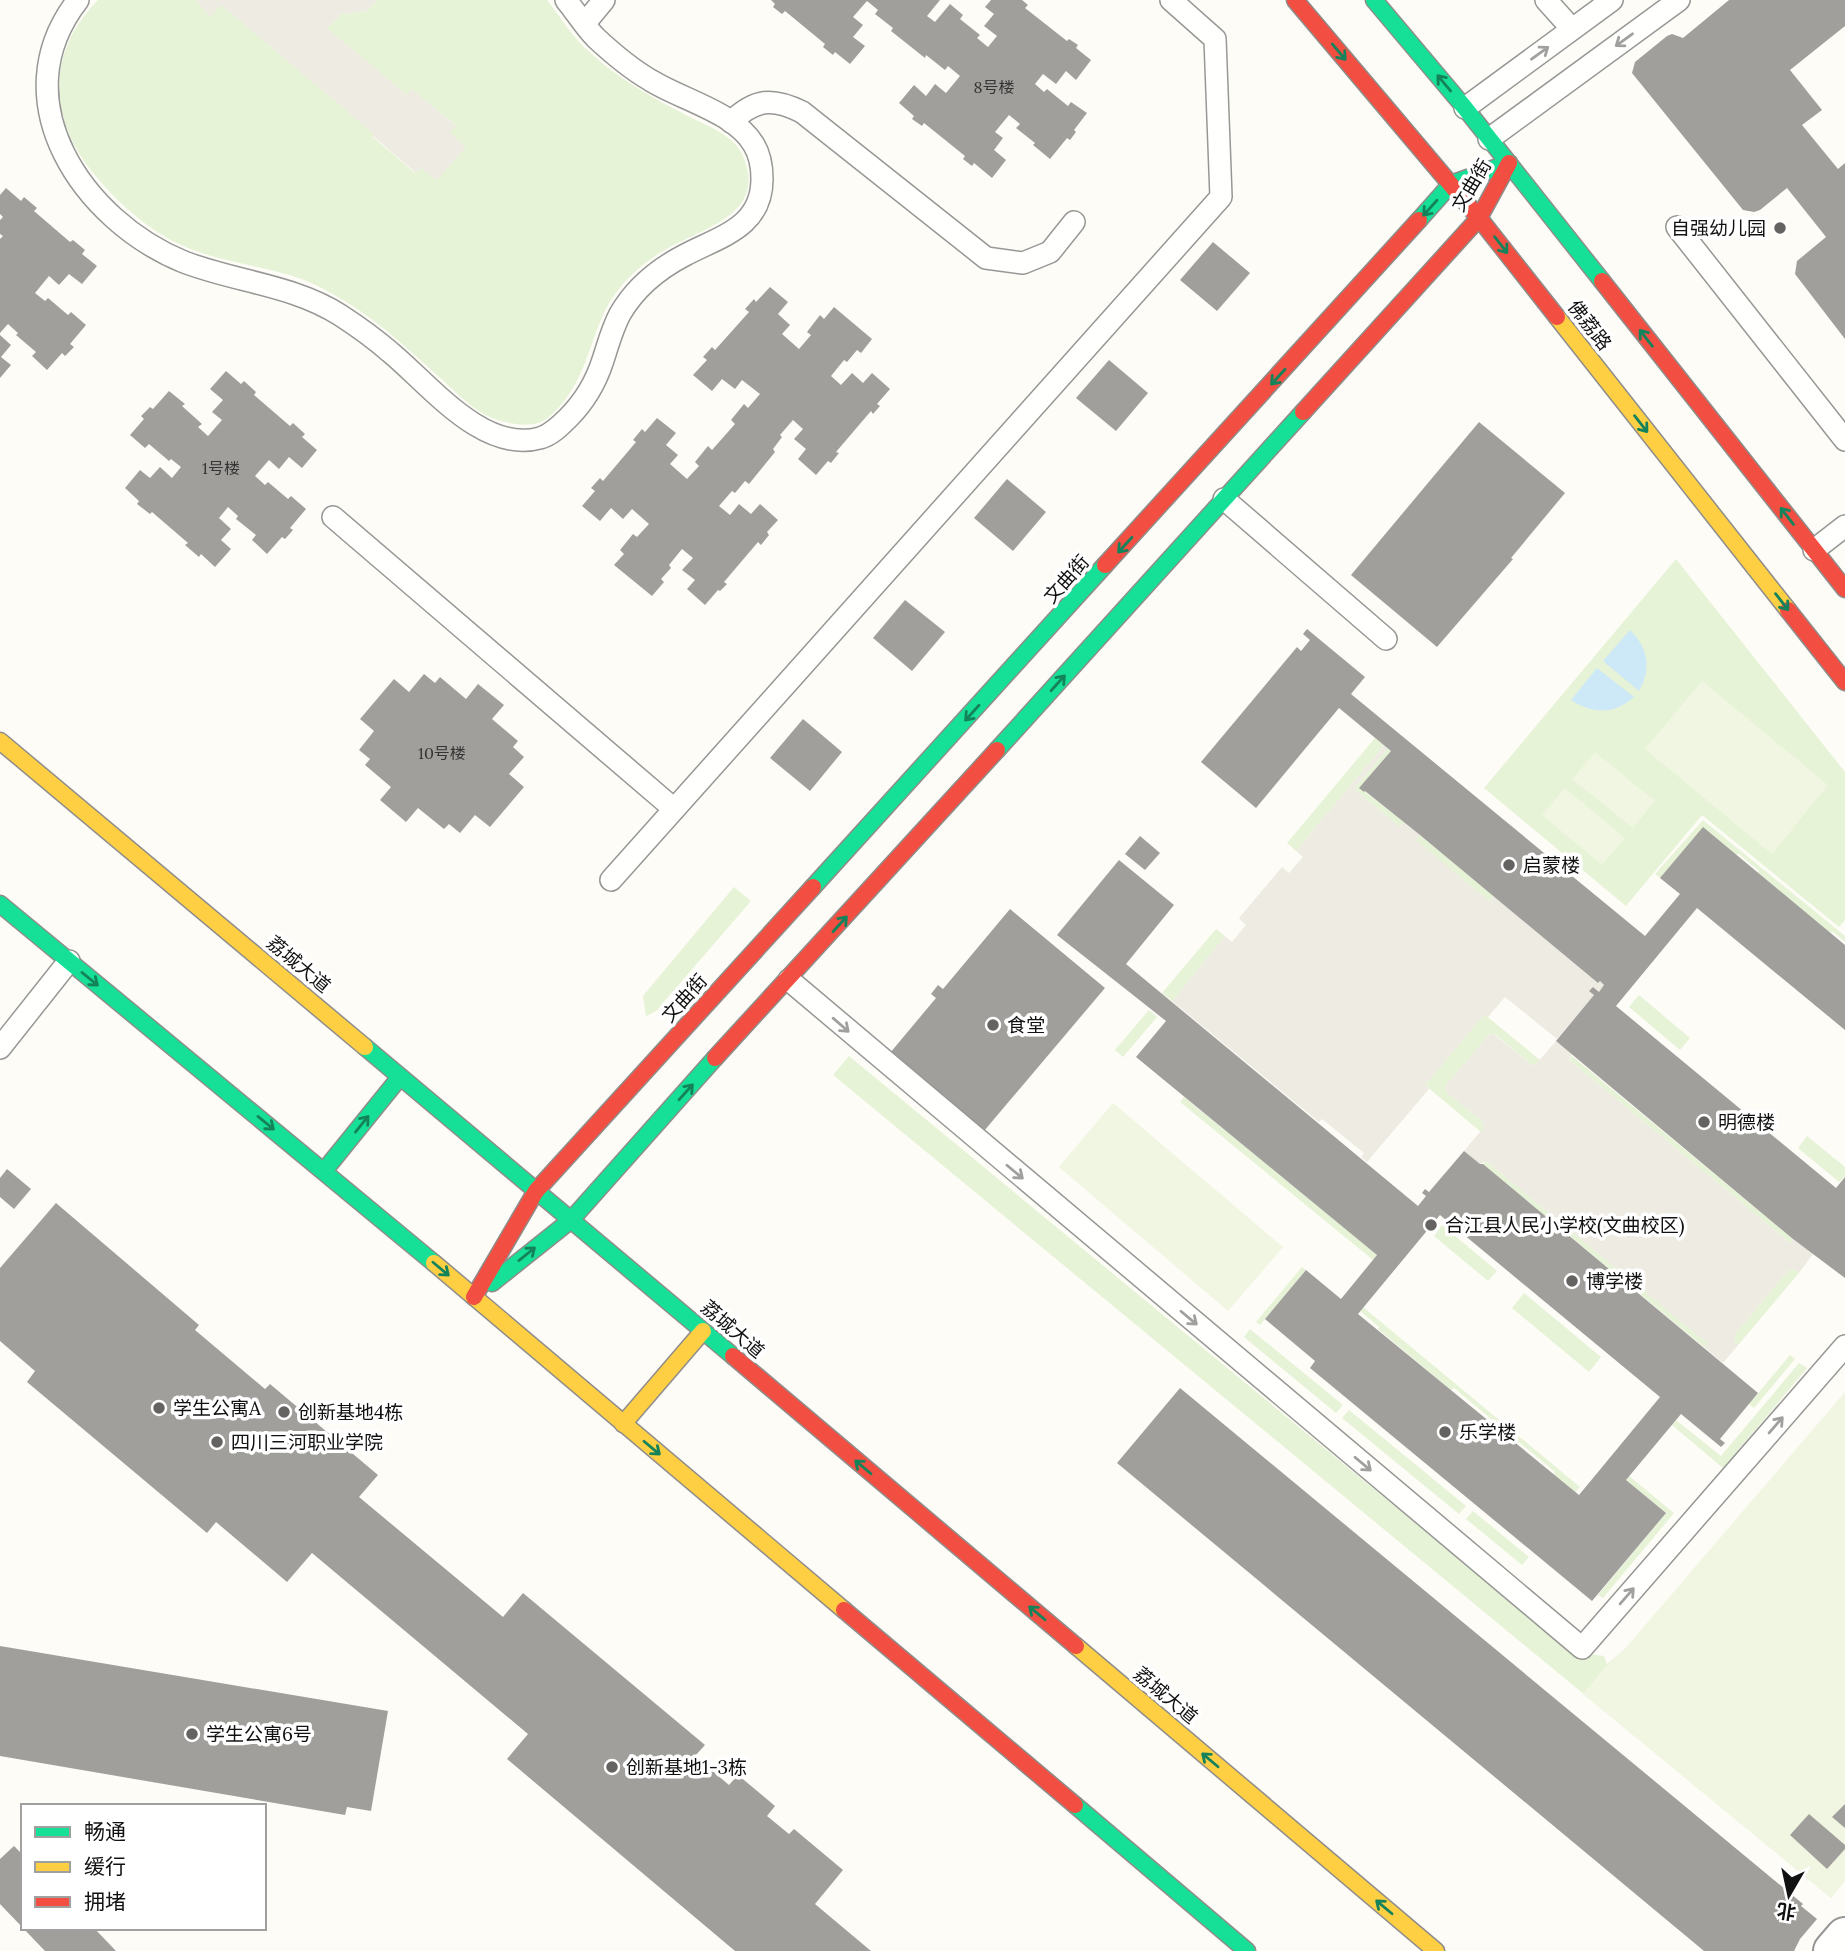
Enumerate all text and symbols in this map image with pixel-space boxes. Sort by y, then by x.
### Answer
one-way arrow [1615,33,1634,48]
one-way arrow [1331,43,1347,61]
one-way arrow [1530,45,1548,60]
one-way arrow [1436,74,1452,92]
house number: 8号楼 [974,77,1015,97]
street label: 文曲街 [1446,154,1496,216]
one-way arrow [1422,198,1438,216]
place label: 自强幼儿园 [1671,216,1766,240]
marker: 自强幼儿园 [1772,220,1788,236]
one-way arrow [1493,236,1508,254]
street label: 佛荔路 [1563,295,1617,355]
one-way arrow [1639,329,1654,348]
one-way arrow [1270,367,1286,385]
one-way arrow [1634,414,1649,432]
house number: 1号楼 [202,458,240,478]
one-way arrow [1780,508,1795,526]
one-way arrow [1116,536,1133,553]
street label: 文曲街 [1038,550,1094,608]
one-way arrow [1775,593,1790,611]
one-way arrow [1050,674,1066,692]
one-way arrow [963,704,980,721]
house number: 10号楼 [418,743,466,763]
place label: 启蒙楼 [1523,853,1580,877]
marker: 启蒙楼 [1501,857,1517,873]
one-way arrow [832,916,848,934]
street label: 荔城大道 [262,930,336,998]
street label: 文曲街 [656,969,712,1027]
one-way arrow [81,971,99,987]
place label: 食堂 [1007,1013,1045,1037]
one-way arrow [832,1017,850,1033]
marker: 食堂 [985,1017,1001,1033]
one-way arrow [677,1084,694,1101]
place label: 明德楼 [1718,1110,1775,1134]
marker: 明德楼 [1696,1114,1712,1130]
one-way arrow [354,1115,369,1133]
one-way arrow [257,1116,275,1131]
one-way arrow [1005,1164,1023,1180]
place label: 合江县人民小学校(文曲校区) [1445,1213,1685,1238]
marker: 合江县人民小学校(文曲校区) [1423,1217,1439,1233]
one-way arrow [518,1247,536,1262]
one-way arrow [432,1261,450,1277]
place label: 博学楼 [1586,1269,1643,1293]
marker: 博学楼 [1564,1273,1580,1289]
street label: 荔城大道 [696,1295,770,1363]
one-way arrow [1180,1310,1198,1326]
place label: 学生公寓A [173,1396,262,1420]
marker: 学生公寓A [151,1400,167,1416]
place label: 创新基地4栋 [298,1400,403,1424]
marker: 创新基地4栋 [276,1404,292,1420]
one-way arrow [1768,1416,1784,1434]
place label: 乐学楼 [1459,1420,1516,1444]
marker: 乐学楼 [1437,1424,1453,1440]
place label: 四川三河职业学院 [231,1430,383,1454]
marker: 四川三河职业学院 [209,1434,225,1450]
one-way arrow [642,1440,660,1456]
one-way arrow [1354,1456,1372,1472]
one-way arrow [854,1459,872,1475]
one-way arrow [1619,1587,1635,1605]
one-way arrow [1028,1605,1046,1621]
street label: 荔城大道 [1129,1661,1203,1729]
place label: 学生公寓6号 [206,1722,312,1746]
marker: 学生公寓6号 [184,1726,200,1742]
one-way arrow [1202,1752,1220,1768]
place label: 创新基地1-3栋 [626,1755,747,1779]
marker: 创新基地1-3栋 [604,1759,620,1775]
legend [21,1804,266,1930]
text: 畅通 [84,1818,126,1845]
text: 缓行 [84,1853,126,1880]
north arrow [1754,1860,1824,1930]
text: 拥堵 [84,1888,126,1915]
text: 北 [1775,1898,1798,1925]
one-way arrow [1376,1899,1394,1915]

